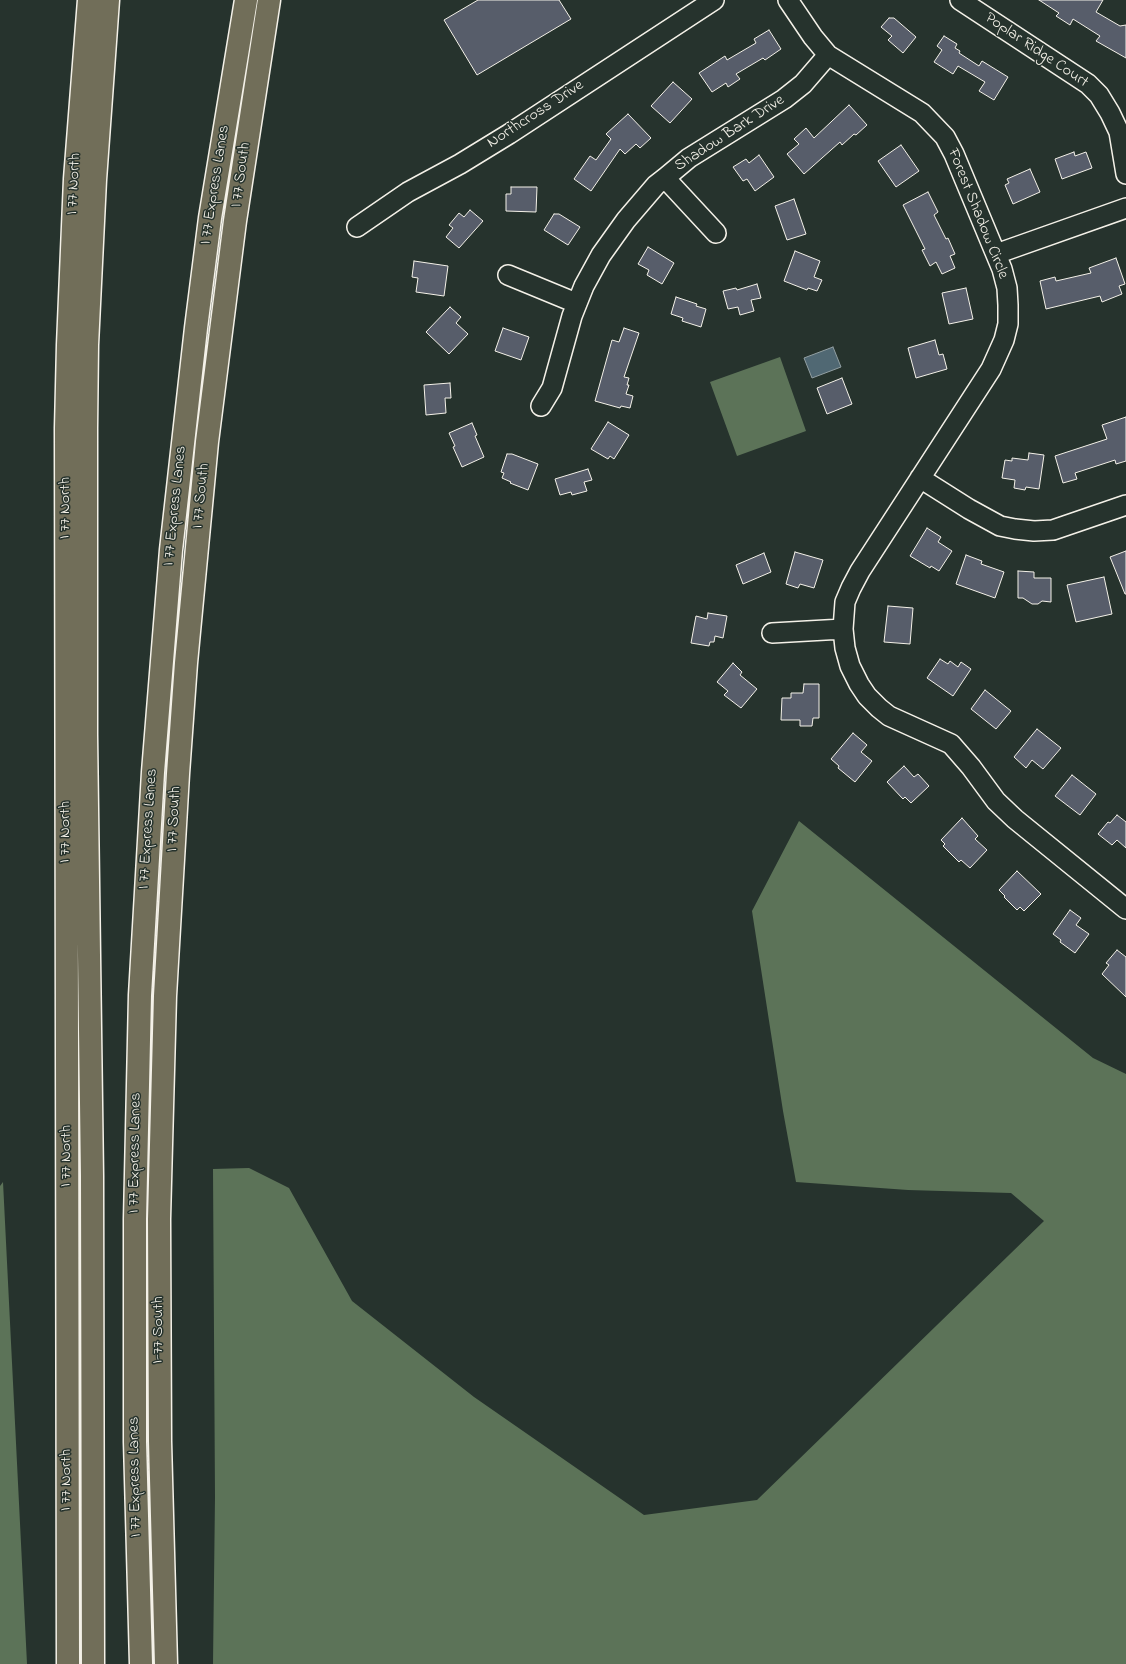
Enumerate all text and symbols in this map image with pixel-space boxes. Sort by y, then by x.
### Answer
street label: Poplar Ridge Court [981,9,1091,93]
street label: Northcross Drive [484,77,588,153]
street label: Shadow Bark Drive [671,91,789,177]
street label: I 77 Express Lanes [197,124,235,246]
street label: I 77 South [228,141,256,209]
street label: Forest Shadow Circle [942,146,1012,282]
street label: I 77 North [64,153,86,215]
street label: I 77 Express Lanes [160,445,192,567]
street label: I 77 South [189,462,215,530]
street label: I 77 North [56,477,76,539]
street label: I 77 Express Lanes [135,768,163,890]
street label: I 77 South [164,786,186,852]
street label: I 77 North [56,801,76,863]
street label: I 77 Express Lanes [125,1092,147,1214]
street label: I 77 North [57,1125,77,1187]
street label: I-77 South [149,1296,169,1364]
street label: I 77 Express Lanes [125,1416,147,1538]
street label: I 77 North [57,1449,77,1511]

